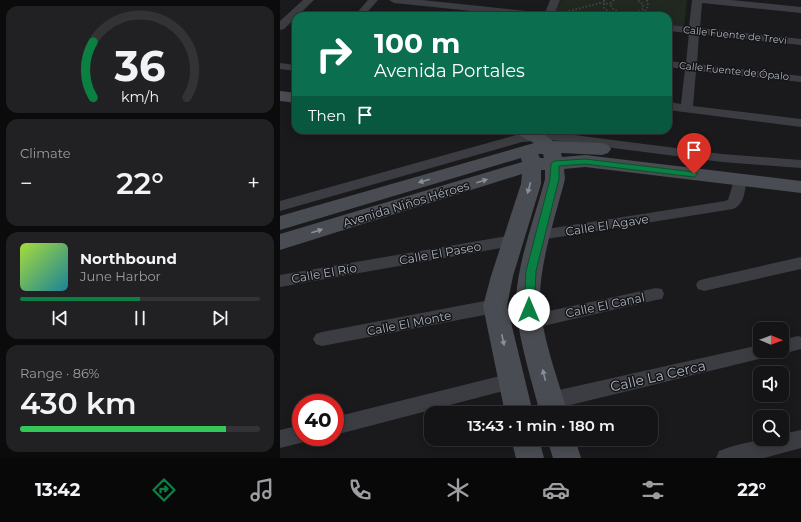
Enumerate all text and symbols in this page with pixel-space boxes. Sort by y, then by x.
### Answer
street label: Calle Fuente de Trevi [683,23,787,47]
text: 100 m [374,26,460,60]
icon: right [308,28,360,80]
text: 36 [113,40,166,90]
street label: Calle Fuente de Ópalo [678,59,790,83]
text: Avenida Portales [374,60,525,82]
text: km/h [121,87,159,105]
icon: arrive [354,104,376,126]
text: Then [308,106,346,125]
pin [677,133,711,174]
icon: arrive [683,139,705,161]
text: Climate [20,145,71,161]
text: 22° [116,165,164,202]
text: − [20,170,33,197]
text: + [247,170,260,197]
street label: Avenida Niños Héroes [341,178,471,230]
one-way arrow [418,178,430,184]
one-way arrow [476,178,488,184]
one-way arrow [526,181,532,194]
street label: Calle El Agave [564,211,650,239]
one-way arrow [312,228,324,234]
street label: Calle El Paseo [398,238,482,268]
text: Northbound [80,249,177,268]
street label: Calle El Río [290,260,358,286]
text: June Harbor [80,268,161,284]
position arrow [508,289,550,331]
street label: Calle El Canal [564,289,646,321]
icon: previous [49,307,71,329]
icon: pause [129,307,151,329]
icon: next [209,307,231,329]
street label: Calle El Monte [365,307,453,339]
north arrow [753,322,789,358]
map controls [753,322,789,446]
one-way arrow [500,334,506,346]
street label: Calle La Cerca [608,356,708,396]
text: Range · 86% [20,365,99,381]
button: sound [753,366,789,402]
one-way arrow [541,369,547,381]
text: 430 km [20,385,137,422]
speed limit sign: 40 [292,394,344,446]
button: search [753,410,789,446]
text: 13:43 · 1 min · 180 m [467,416,615,435]
icon: directions [150,476,178,504]
icon: music [248,476,276,504]
icon: phone [346,476,374,504]
icon: climate [444,476,472,504]
icon: car [542,476,570,504]
icon: filters [639,476,667,504]
text: 13:42 [35,479,80,501]
text: 22° [737,479,766,501]

